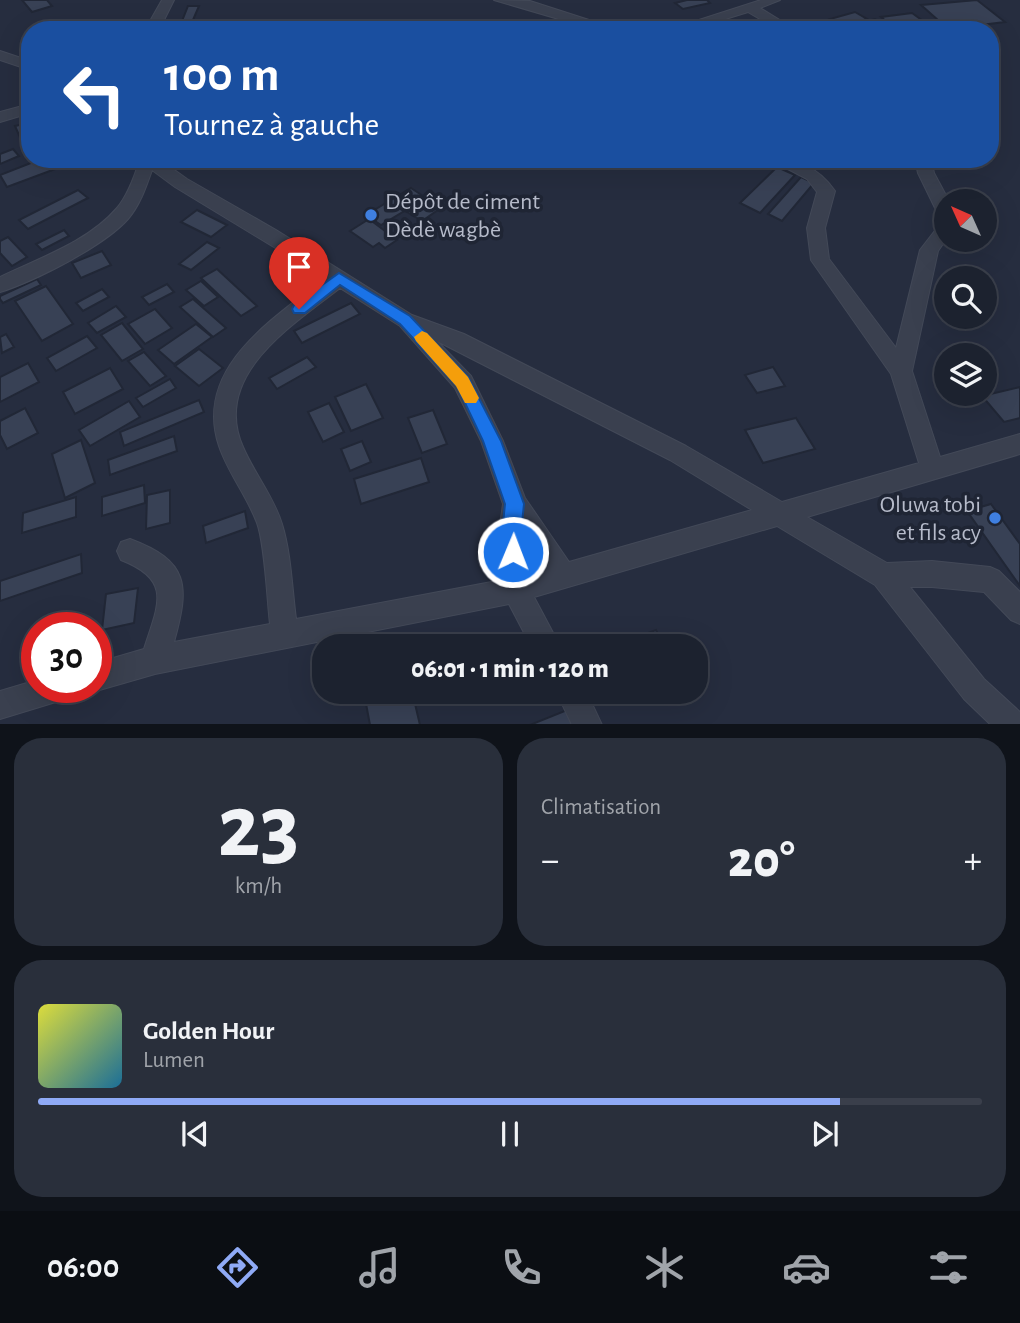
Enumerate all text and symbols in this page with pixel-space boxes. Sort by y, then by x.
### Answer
icon: left [49,49,140,140]
text: 100 m [164,51,280,100]
text: Tournez à gauche [164,109,379,141]
north arrow [934,189,998,252]
map controls [934,189,997,406]
place label: Dépôt de ciment Dèdè wagbè [385,190,540,242]
marker: Dépôt de ciment Dèdè wagbè [363,207,379,223]
pin [269,237,329,309]
icon: arrive [280,248,318,286]
button: search [934,266,997,329]
button: layers [934,343,997,406]
place label: Oluwa tobi et fils acy [880,493,981,545]
marker: Oluwa tobi et fils acy [987,510,1003,526]
position arrow [476,515,550,589]
speed limit sign: 30 [21,612,112,703]
text: 06:01 · 1 min · 120 m [411,656,609,682]
text: 23 [217,782,300,873]
text: Climatisation [541,796,661,819]
text: 20° [728,834,795,886]
text: − [541,842,559,880]
text: + [964,842,982,880]
text: km/h [235,875,282,898]
text: Golden Hour [143,1018,274,1044]
text: Lumen [143,1049,205,1072]
icon: previous [176,1115,214,1153]
icon: pause [491,1115,529,1153]
icon: next [806,1115,844,1153]
icon: directions [213,1243,262,1292]
icon: music [355,1243,404,1292]
icon: phone [497,1243,546,1292]
icon: climate [640,1243,689,1292]
icon: car [782,1243,831,1292]
icon: filters [924,1243,973,1292]
text: 06:00 [47,1251,119,1283]

